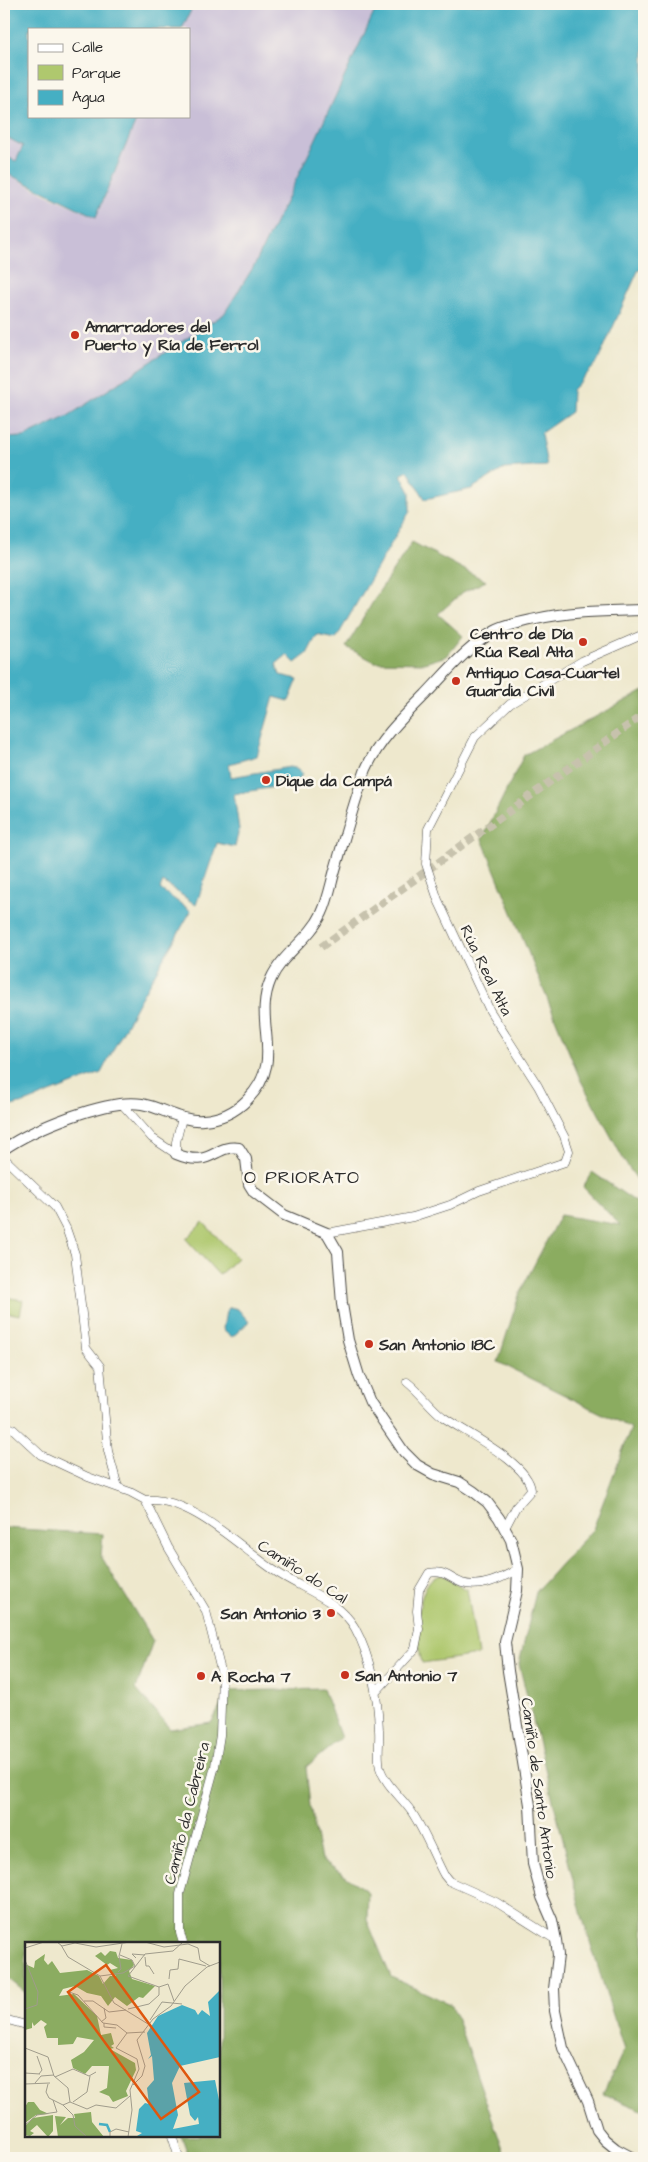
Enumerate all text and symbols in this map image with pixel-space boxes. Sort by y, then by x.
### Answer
legend [28,28,190,118]
text: Calle [72,37,103,58]
text: Parque [72,63,121,84]
text: Agua [72,87,105,109]
place label: Amarradores del Puerto y Ría de Ferrol [85,316,259,357]
marker: Amarradores del Puerto y Ría de Ferrol [69,329,81,341]
place label: Centro de Día Rúa Real Alta [470,623,574,663]
marker: Centro de Día Rúa Real Alta [577,636,589,648]
place label: Antiguo Casa-Cuartel Guardia Civil [466,662,620,702]
marker: Antiguo Casa-Cuartel Guardia Civil [450,675,462,687]
place label: Dique da Campá [276,770,393,792]
marker: Dique da Campá [260,774,272,786]
street label: Rúa Real Alta [455,921,518,1020]
district label: O PRIORATO [244,1165,360,1190]
place label: San Antonio 18C [378,1334,496,1356]
marker: San Antonio 18C [363,1338,375,1350]
street label: Camiño do Cal [253,1534,352,1609]
place label: San Antonio 3 [219,1603,322,1625]
marker: San Antonio 3 [325,1607,337,1619]
place label: San Antonio 7 [354,1665,457,1687]
place label: A Rocha 7 [211,1666,291,1688]
marker: San Antonio 7 [339,1669,351,1681]
marker: A Rocha 7 [195,1670,207,1682]
street label: Camiño de Santo Antonio [515,1696,563,1880]
street label: Camiño da Cabreira [159,1740,215,1887]
inset map [25,1942,220,2137]

